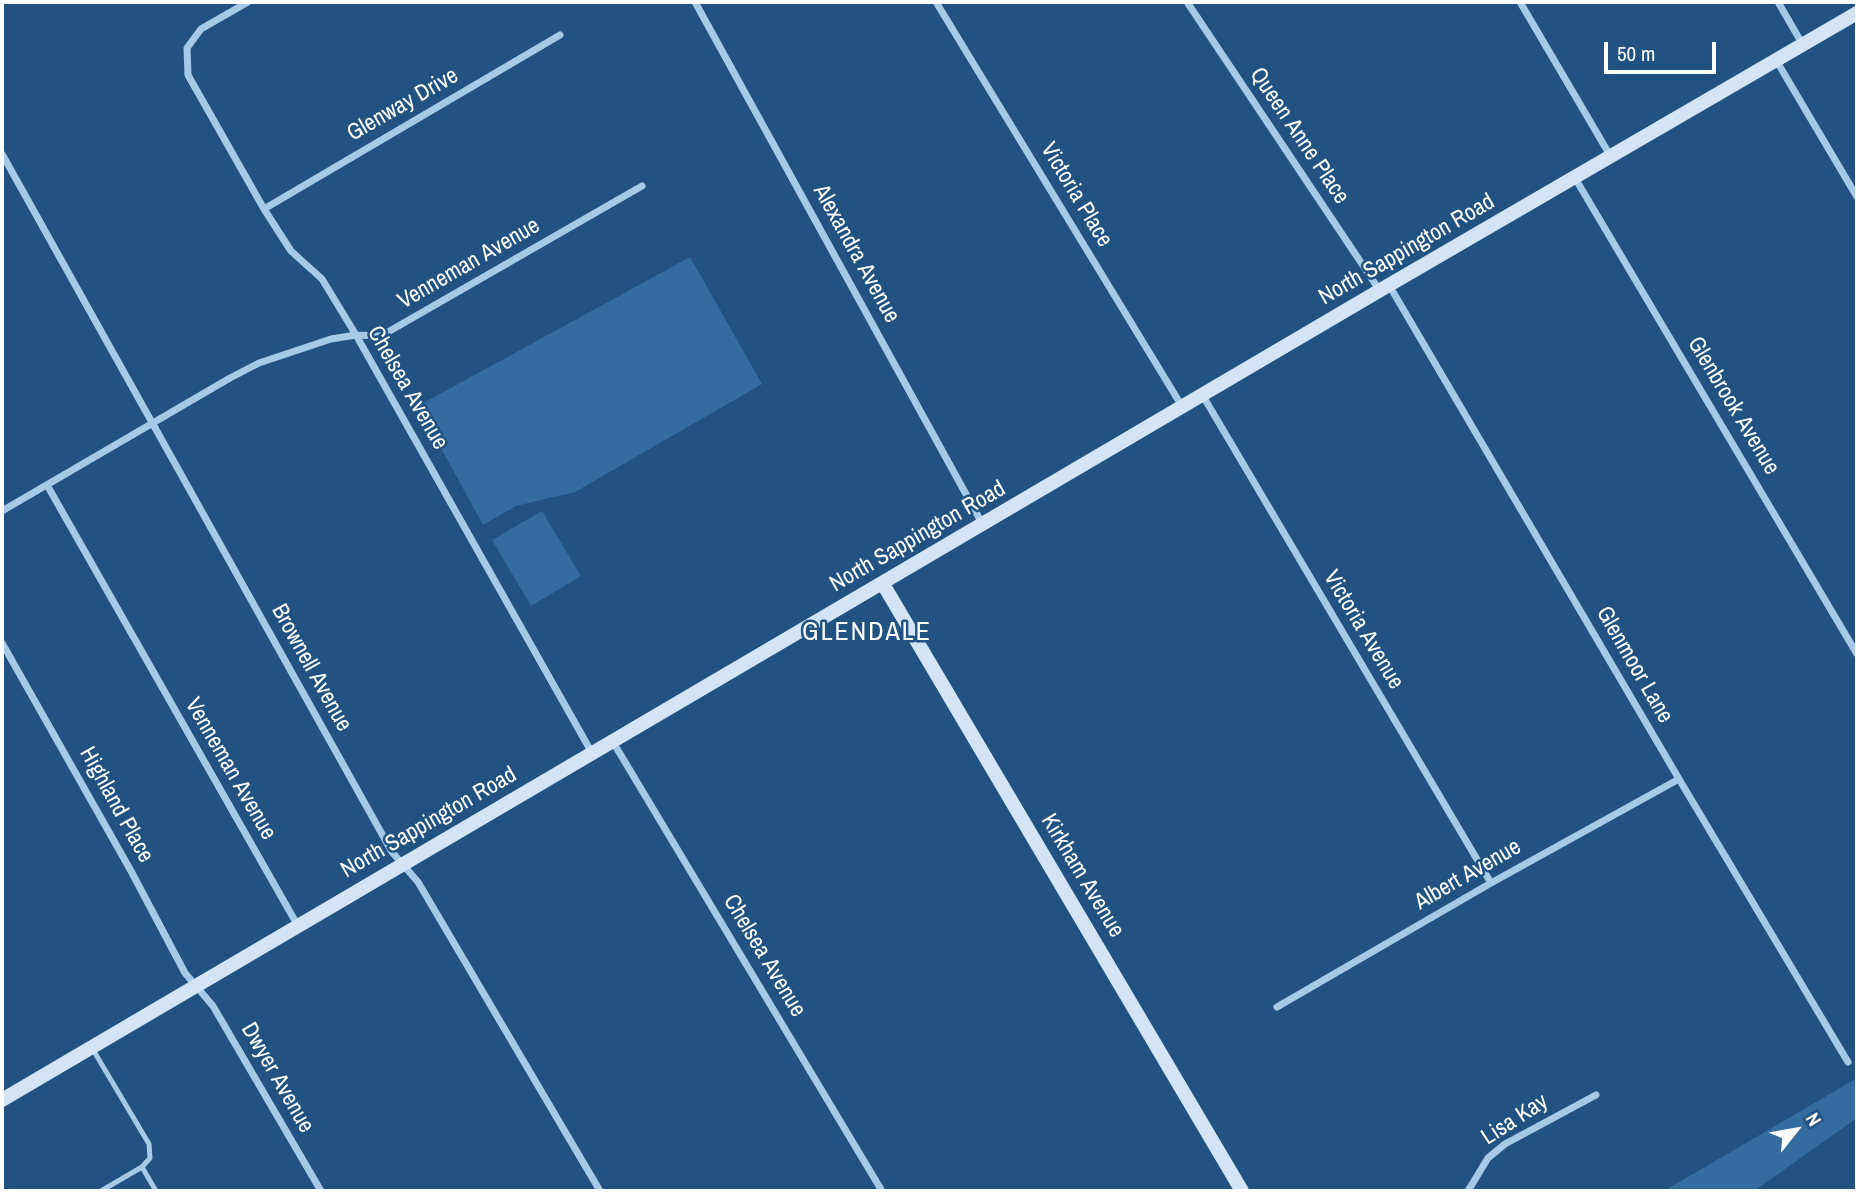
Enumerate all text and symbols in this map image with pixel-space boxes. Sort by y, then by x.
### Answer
scale bar [1607,28,1719,72]
text: 50 m [1617,39,1655,68]
street label: Glenway Drive [343,62,463,148]
street label: Queen Anne Place [1243,63,1355,209]
street label: Victoria Place [1034,138,1118,252]
street label: Alexandra Avenue [807,180,905,328]
street label: North Sappington Road [1314,189,1500,311]
street label: Venneman Avenue [393,212,545,316]
street label: Chelsea Avenue [361,321,453,455]
street label: Glenbrook Avenue [1681,332,1785,480]
street label: North Sappington Road [825,476,1011,598]
street label: Victoria Avenue [1317,566,1409,694]
street label: Brownell Avenue [265,600,357,736]
street label: Glenmoor Lane [1590,602,1678,728]
district label: GLENDALE [803,617,931,649]
street label: Venneman Avenue [178,693,282,845]
street label: Highland Place [73,742,159,868]
street label: North Sappington Road [336,762,522,884]
street label: Kirkham Avenue [1034,809,1130,943]
street label: Albert Avenue [1410,834,1526,916]
street label: Chelsea Avenue [717,890,811,1022]
street label: Dwyer Avenue [234,1018,320,1138]
street label: Lisa Kay [1477,1088,1553,1152]
north arrow [1761,1095,1831,1165]
text: N [1800,1108,1828,1131]

